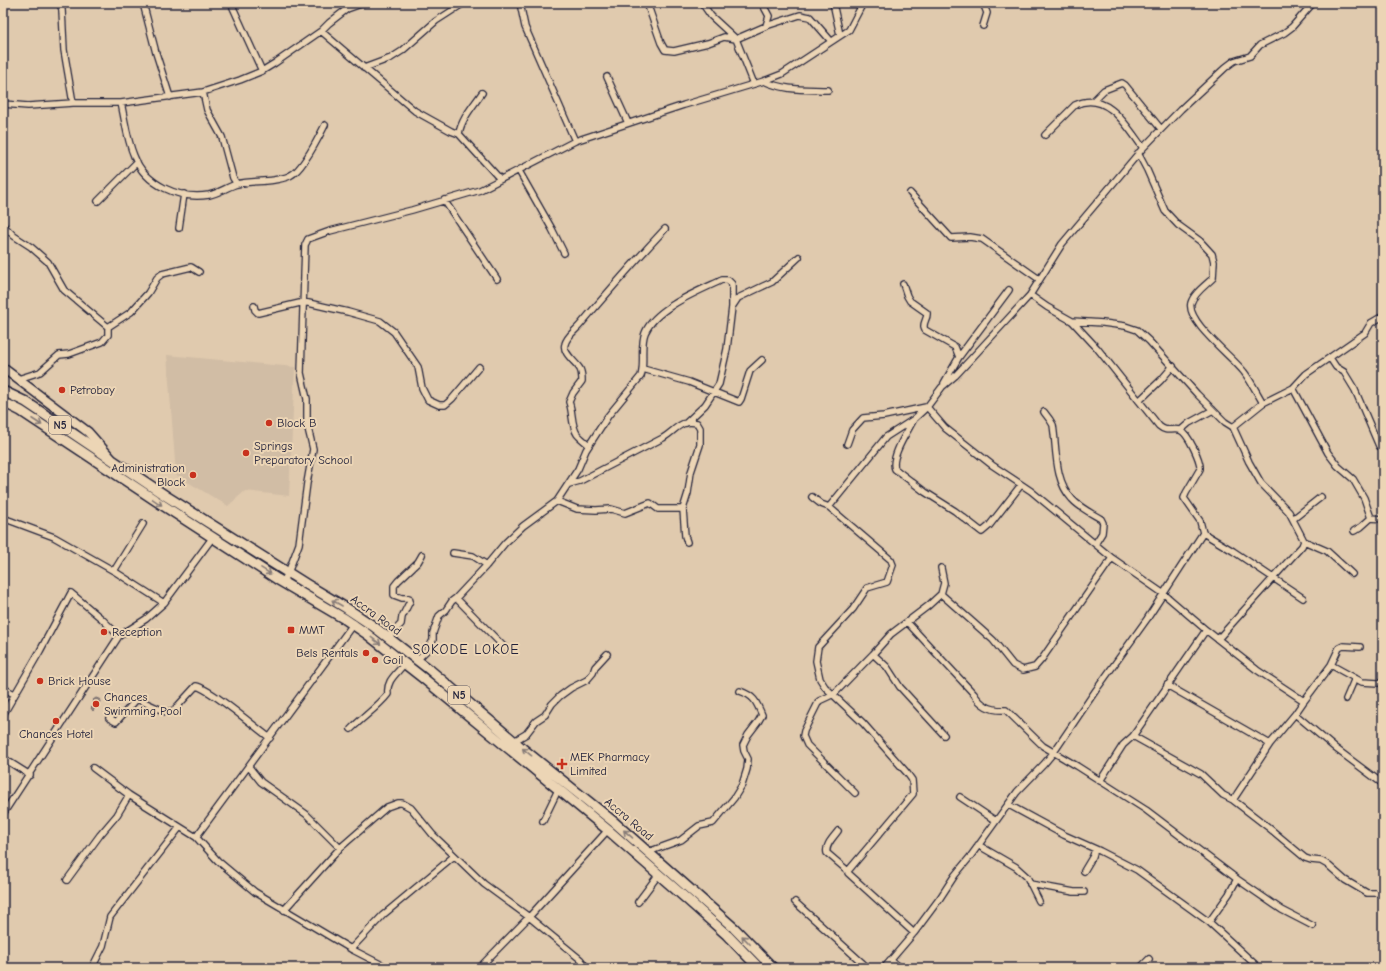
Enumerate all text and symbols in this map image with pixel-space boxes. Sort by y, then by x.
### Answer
place label: Petrobay [70,383,115,397]
marker: Petrobay [57,385,67,395]
road number: N5 [49,416,71,434]
place label: Block B [277,416,316,430]
one-way arrow [31,418,43,426]
marker: Block B [264,418,274,428]
place label: Springs Preparatory School [254,439,352,467]
marker: Springs Preparatory School [241,448,251,458]
place label: Administration Block [111,461,185,489]
marker: Administration Block [188,470,198,480]
one-way arrow [151,498,162,506]
one-way arrow [260,568,272,576]
street label: Accra Road [348,592,404,638]
one-way arrow [332,598,344,606]
place label: MMT [299,623,325,637]
place label: Reception [112,625,162,639]
marker: MMT [286,625,296,635]
marker: Reception [99,627,109,637]
one-way arrow [370,637,381,646]
district label: SOKODE LOKOE [412,641,520,658]
place label: Bels Rentals [296,646,358,660]
marker: Bels Rentals [361,648,371,658]
place label: Goil [383,653,403,667]
marker: Goil [370,655,380,665]
place label: Brick House [48,674,111,688]
marker: Brick House [35,676,45,686]
road number: N5 [448,686,470,704]
place label: Chances Swimming Pool [104,690,182,718]
marker: Chances Swimming Pool [91,699,101,709]
marker: Chances Hotel [51,716,61,726]
place label: Chances Hotel [19,727,93,741]
one-way arrow [522,748,533,757]
place label: MEK Pharmacy Limited [570,750,650,778]
marker: MEK Pharmacy Limited [557,759,567,769]
street label: Accra Road [602,795,656,843]
one-way arrow [623,830,634,839]
one-way arrow [741,935,750,945]

